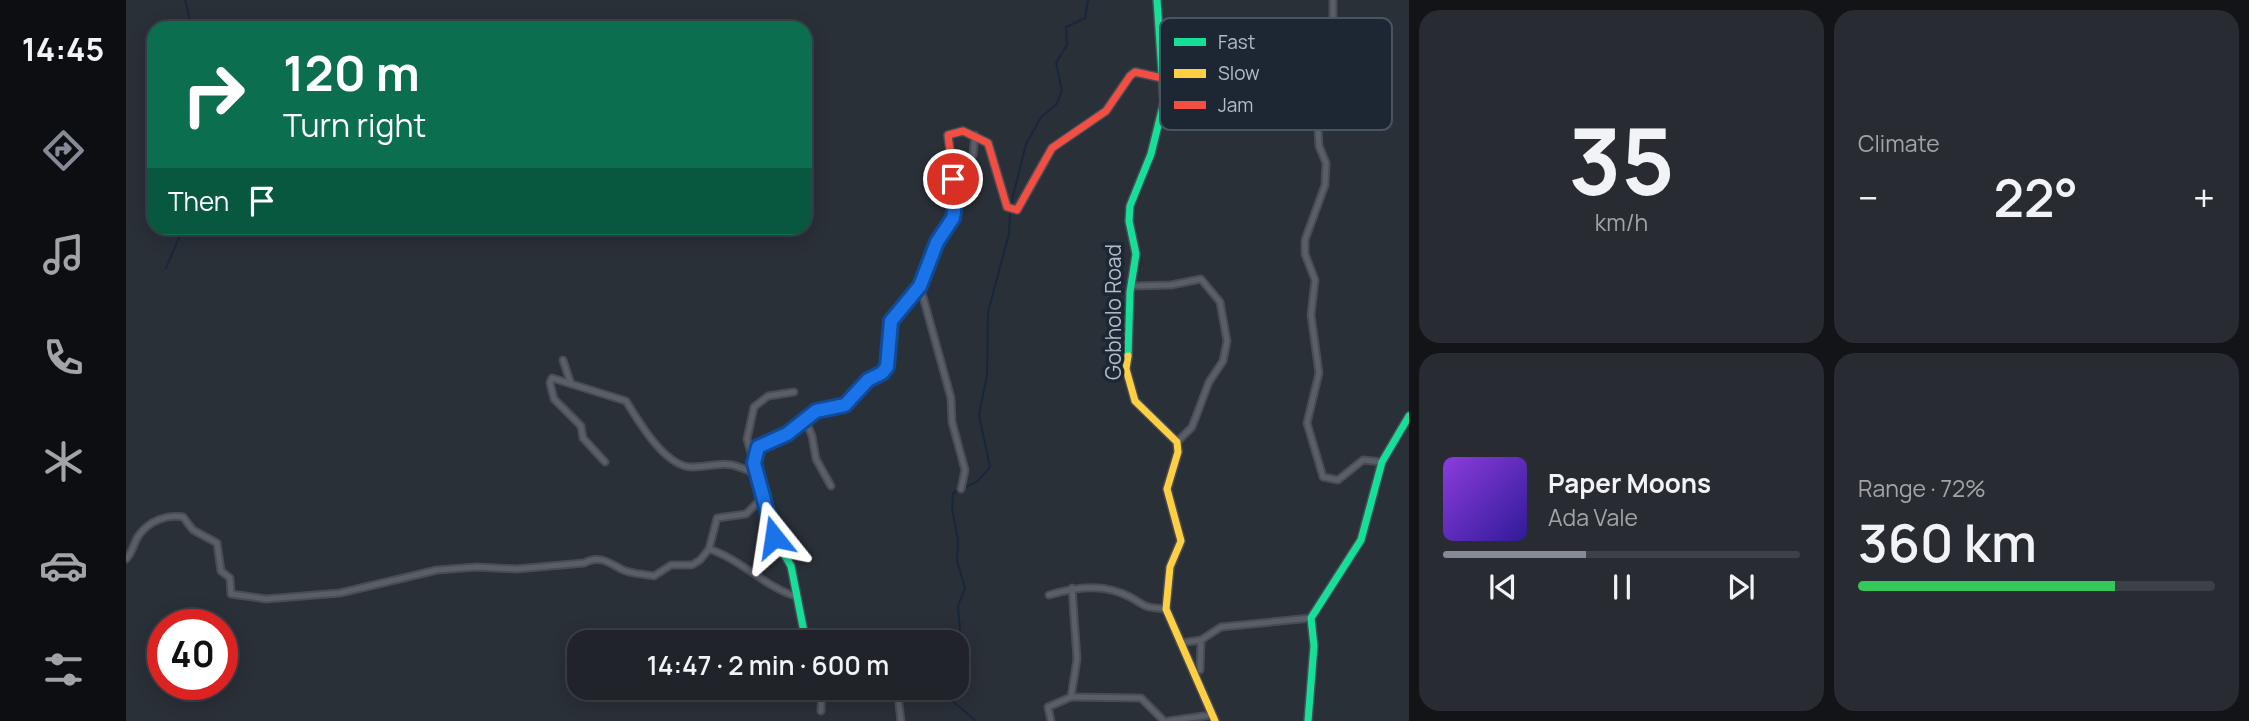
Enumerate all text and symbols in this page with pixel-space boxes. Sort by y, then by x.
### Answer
legend [1160,18,1392,130]
text: 14:45 [22,27,104,71]
text: Fast [1218,29,1255,55]
text: 120 m [283,39,420,106]
icon: right [168,49,259,140]
text: Slow [1218,60,1260,86]
text: Jam [1218,92,1253,118]
text: 35 [1568,98,1675,222]
text: Turn right [283,103,426,147]
icon: directions [39,126,88,175]
text: Climate [1858,127,1940,159]
pin [923,149,983,209]
icon: arrive [934,160,972,198]
text: 22° [1994,162,2078,233]
text: − [1858,171,1879,223]
text: + [2193,171,2215,223]
icon: arrive [243,182,281,220]
text: Then [168,183,229,219]
text: km/h [1595,206,1648,238]
icon: music [39,230,88,279]
street label: Gobholo Road [1099,244,1127,380]
icon: phone [39,333,88,382]
icon: climate [39,437,88,486]
text: Paper Moons [1548,465,1711,501]
text: Range · 72% [1858,472,1986,504]
position arrow [737,500,811,574]
text: Ada Vale [1548,501,1638,533]
text: 360 km [1858,507,2037,578]
icon: car [39,541,88,590]
icon: previous [1484,568,1522,606]
icon: pause [1603,568,1641,606]
icon: next [1722,568,1760,606]
speed limit sign: 40 [147,609,238,700]
icon: filters [39,645,88,694]
text: 14:47 · 2 min · 600 m [647,647,889,683]

